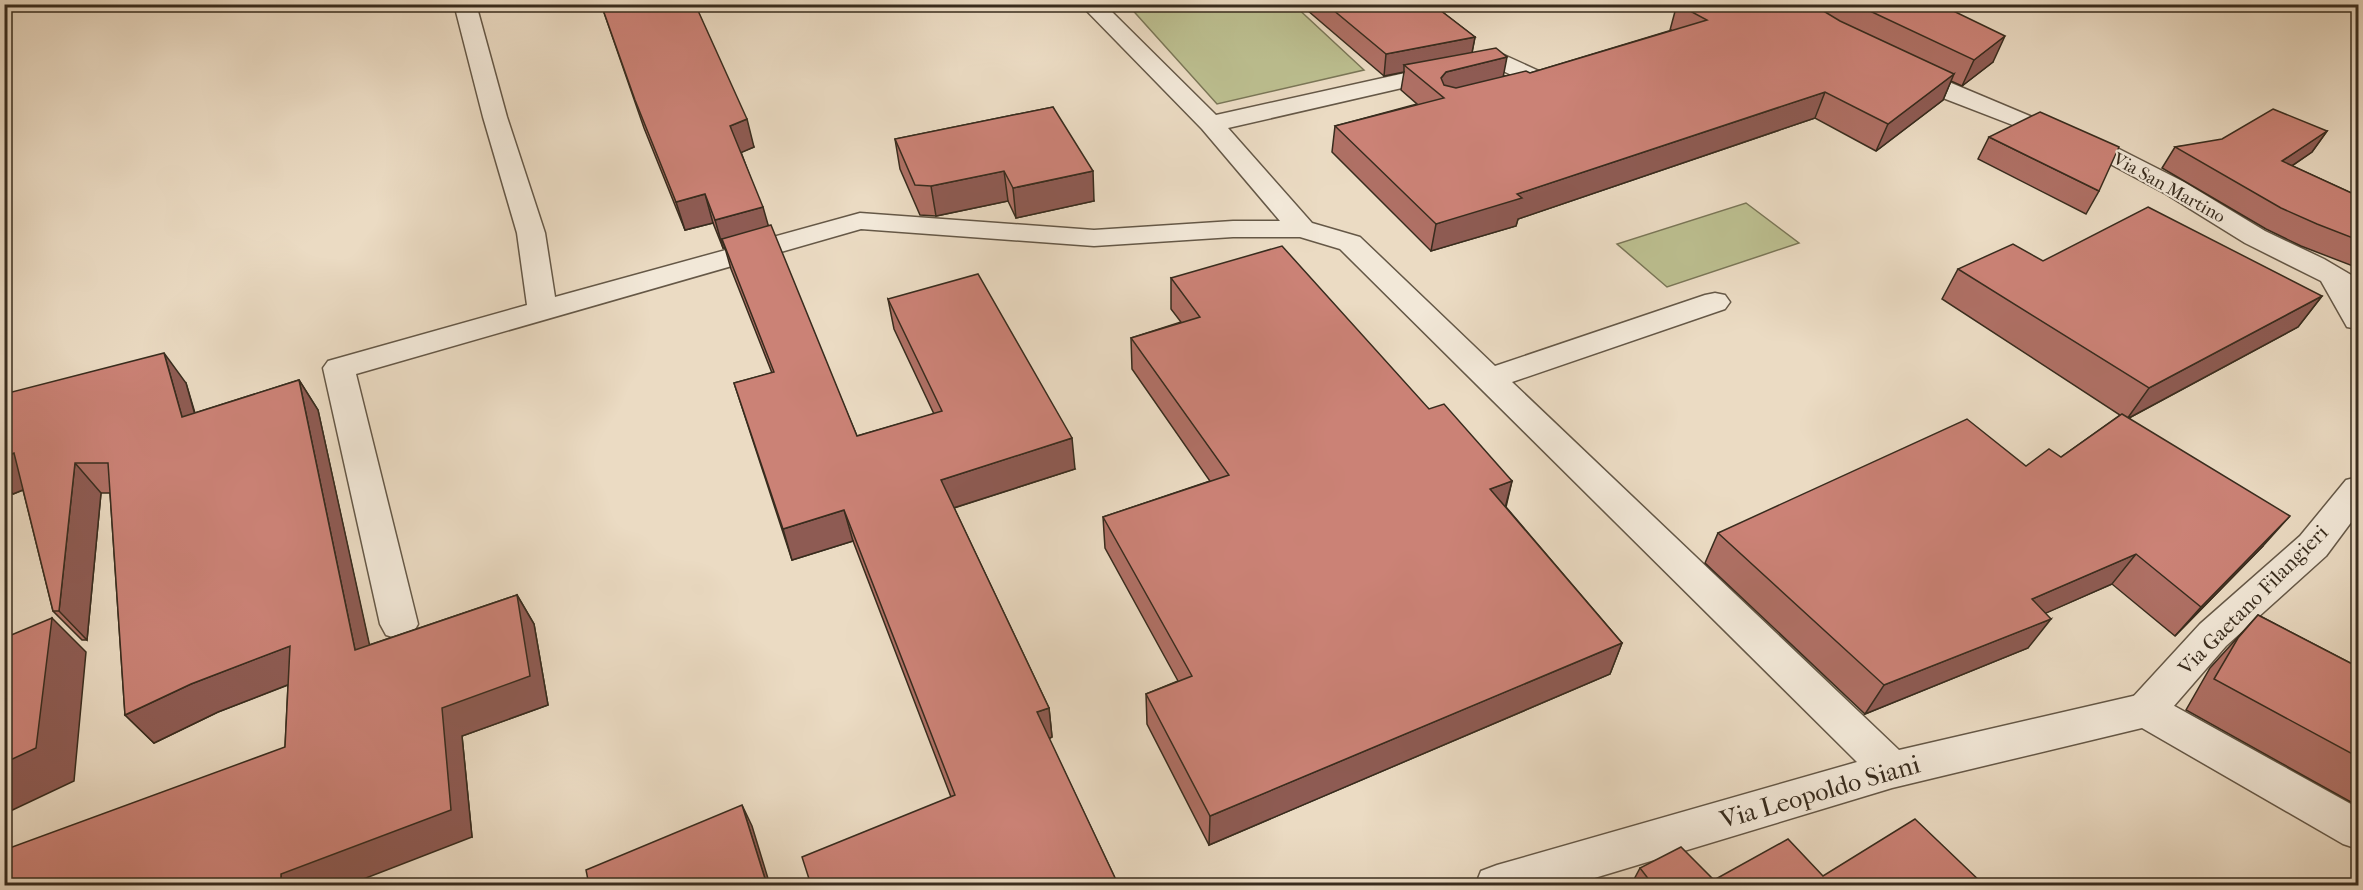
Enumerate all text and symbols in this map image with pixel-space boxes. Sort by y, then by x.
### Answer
street label: Via San Martino [2108,148,2229,227]
street label: Via Gaetano Filangieri [2173,520,2333,680]
street label: Via Leopoldo Siani [1715,749,1924,836]

